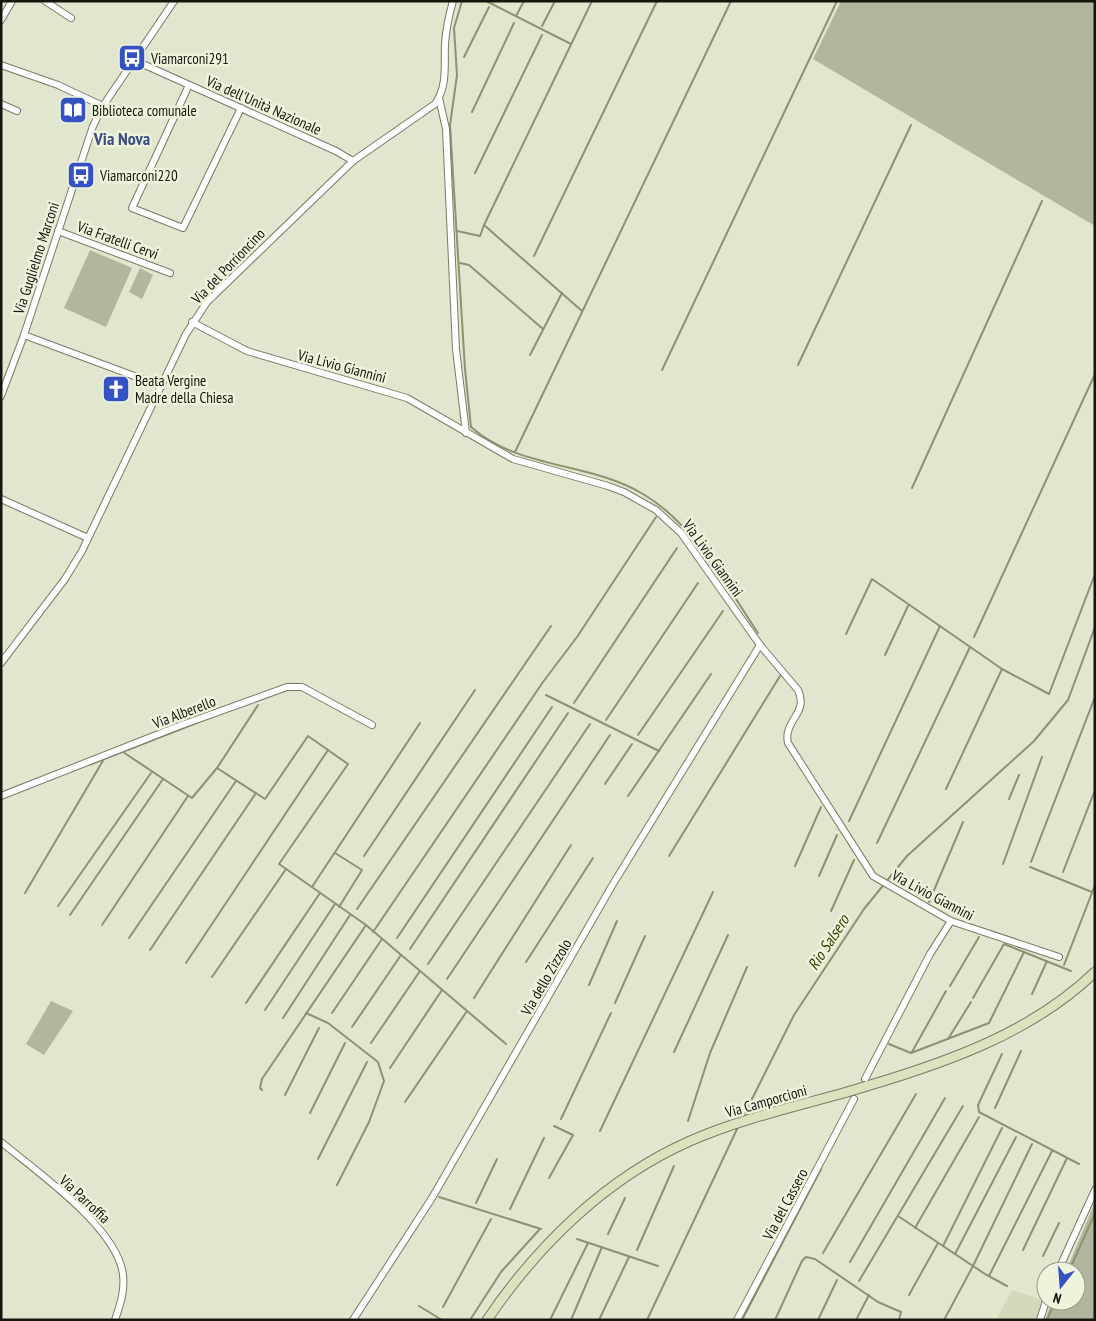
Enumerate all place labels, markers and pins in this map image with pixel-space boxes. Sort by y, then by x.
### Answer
bus stop icon: Viamarconi291 [117,43,147,73]
place label: Viamarconi291 [150,49,229,68]
library icon: Biblioteca comunale [58,95,88,125]
place label: Biblioteca comunale [92,101,197,120]
bus stop icon: Viamarconi220 [66,160,96,190]
place label: Viamarconi220 [99,166,178,185]
place label: Beata Vergine Madre della Chiesa [135,371,233,407]
church icon: Beata Vergine Madre della Chiesa [101,374,131,404]

